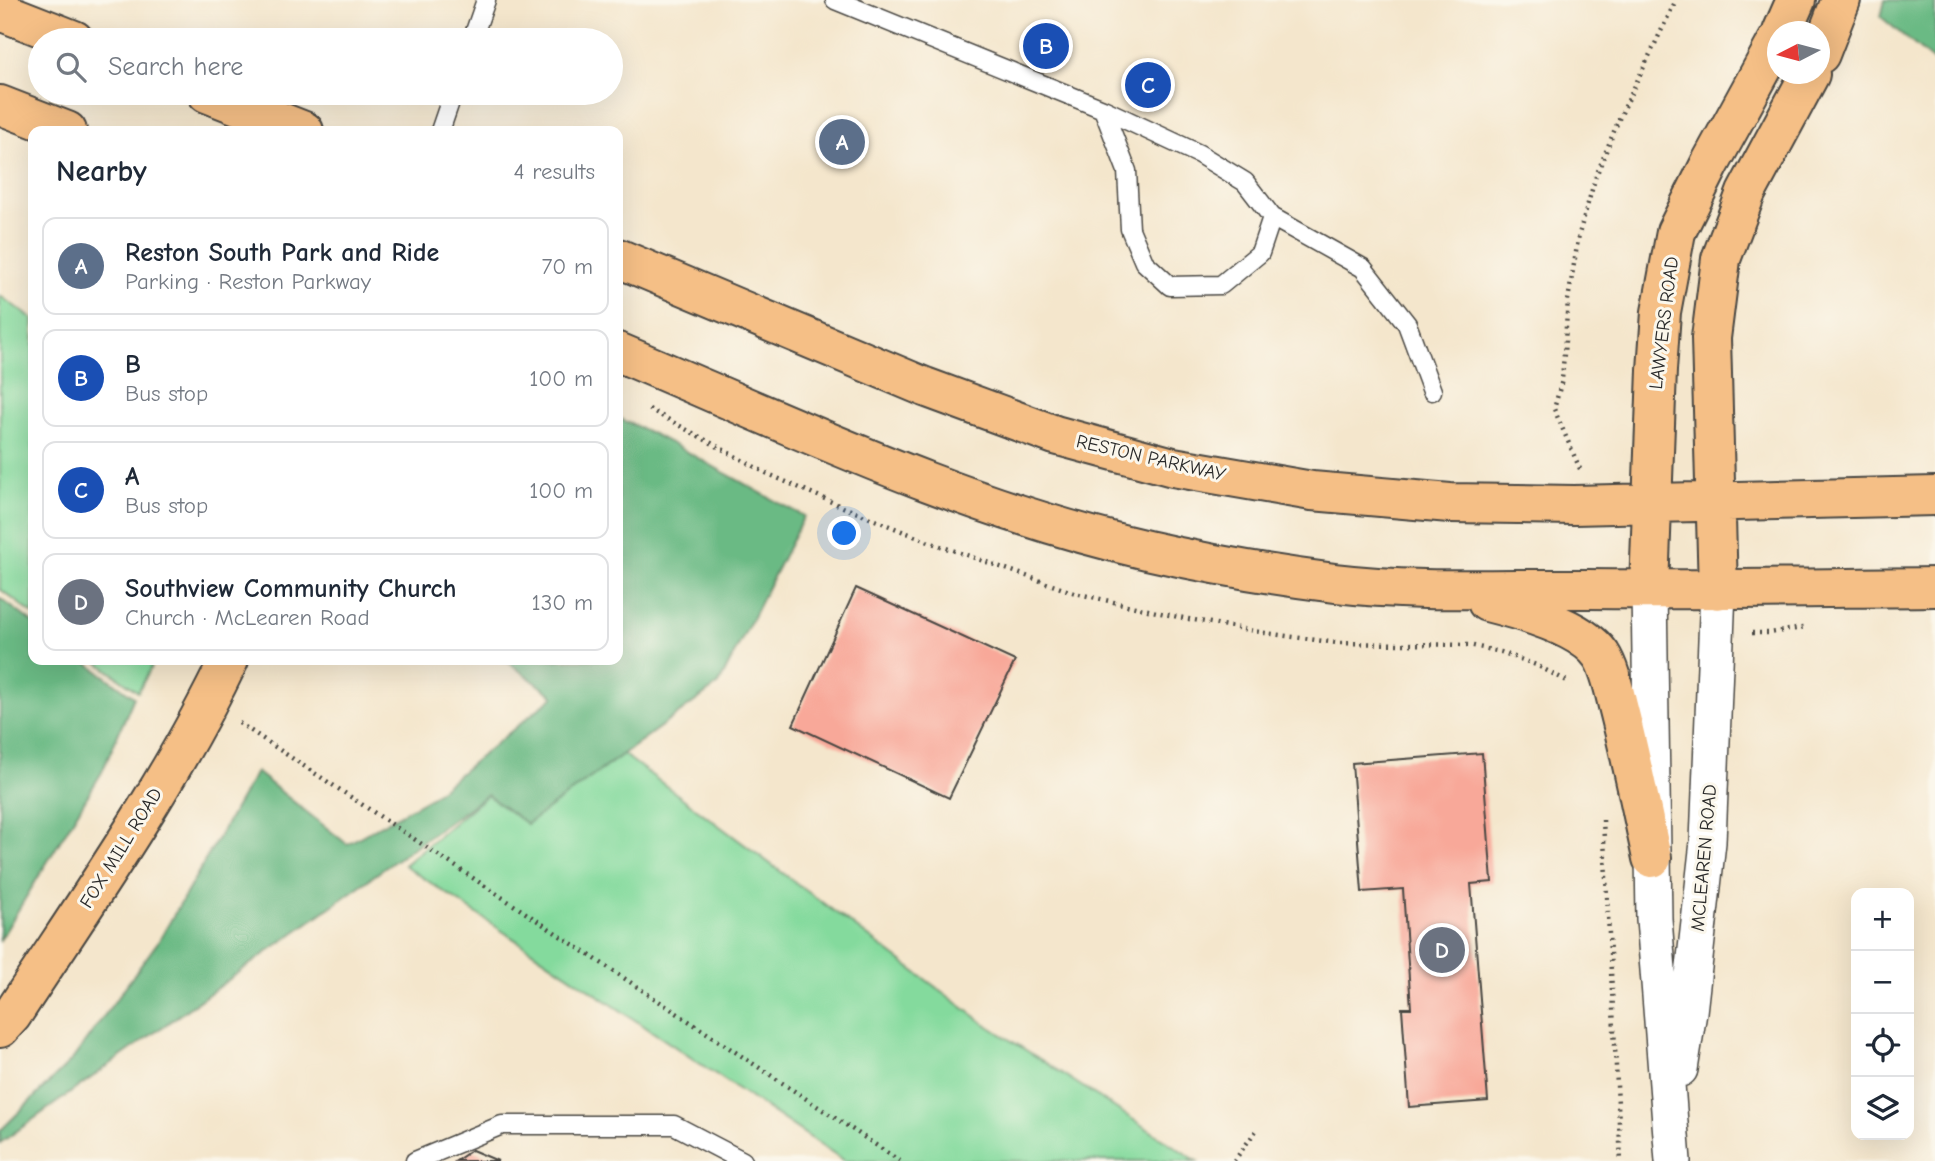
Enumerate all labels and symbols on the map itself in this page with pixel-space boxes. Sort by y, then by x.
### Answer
pin: B [1023,20,1069,72]
north arrow [1767,21,1830,84]
pin: C [1125,59,1171,111]
pin: A [819,116,865,168]
street label: LAWYERS ROAD [1645,255,1683,391]
street label: RESTON PARKWAY [1074,430,1229,486]
your location [827,516,861,550]
street label: MCLEAREN ROAD [1687,783,1721,933]
street label: FOX MILL ROAD [75,784,167,912]
pin: D [1419,924,1465,976]

